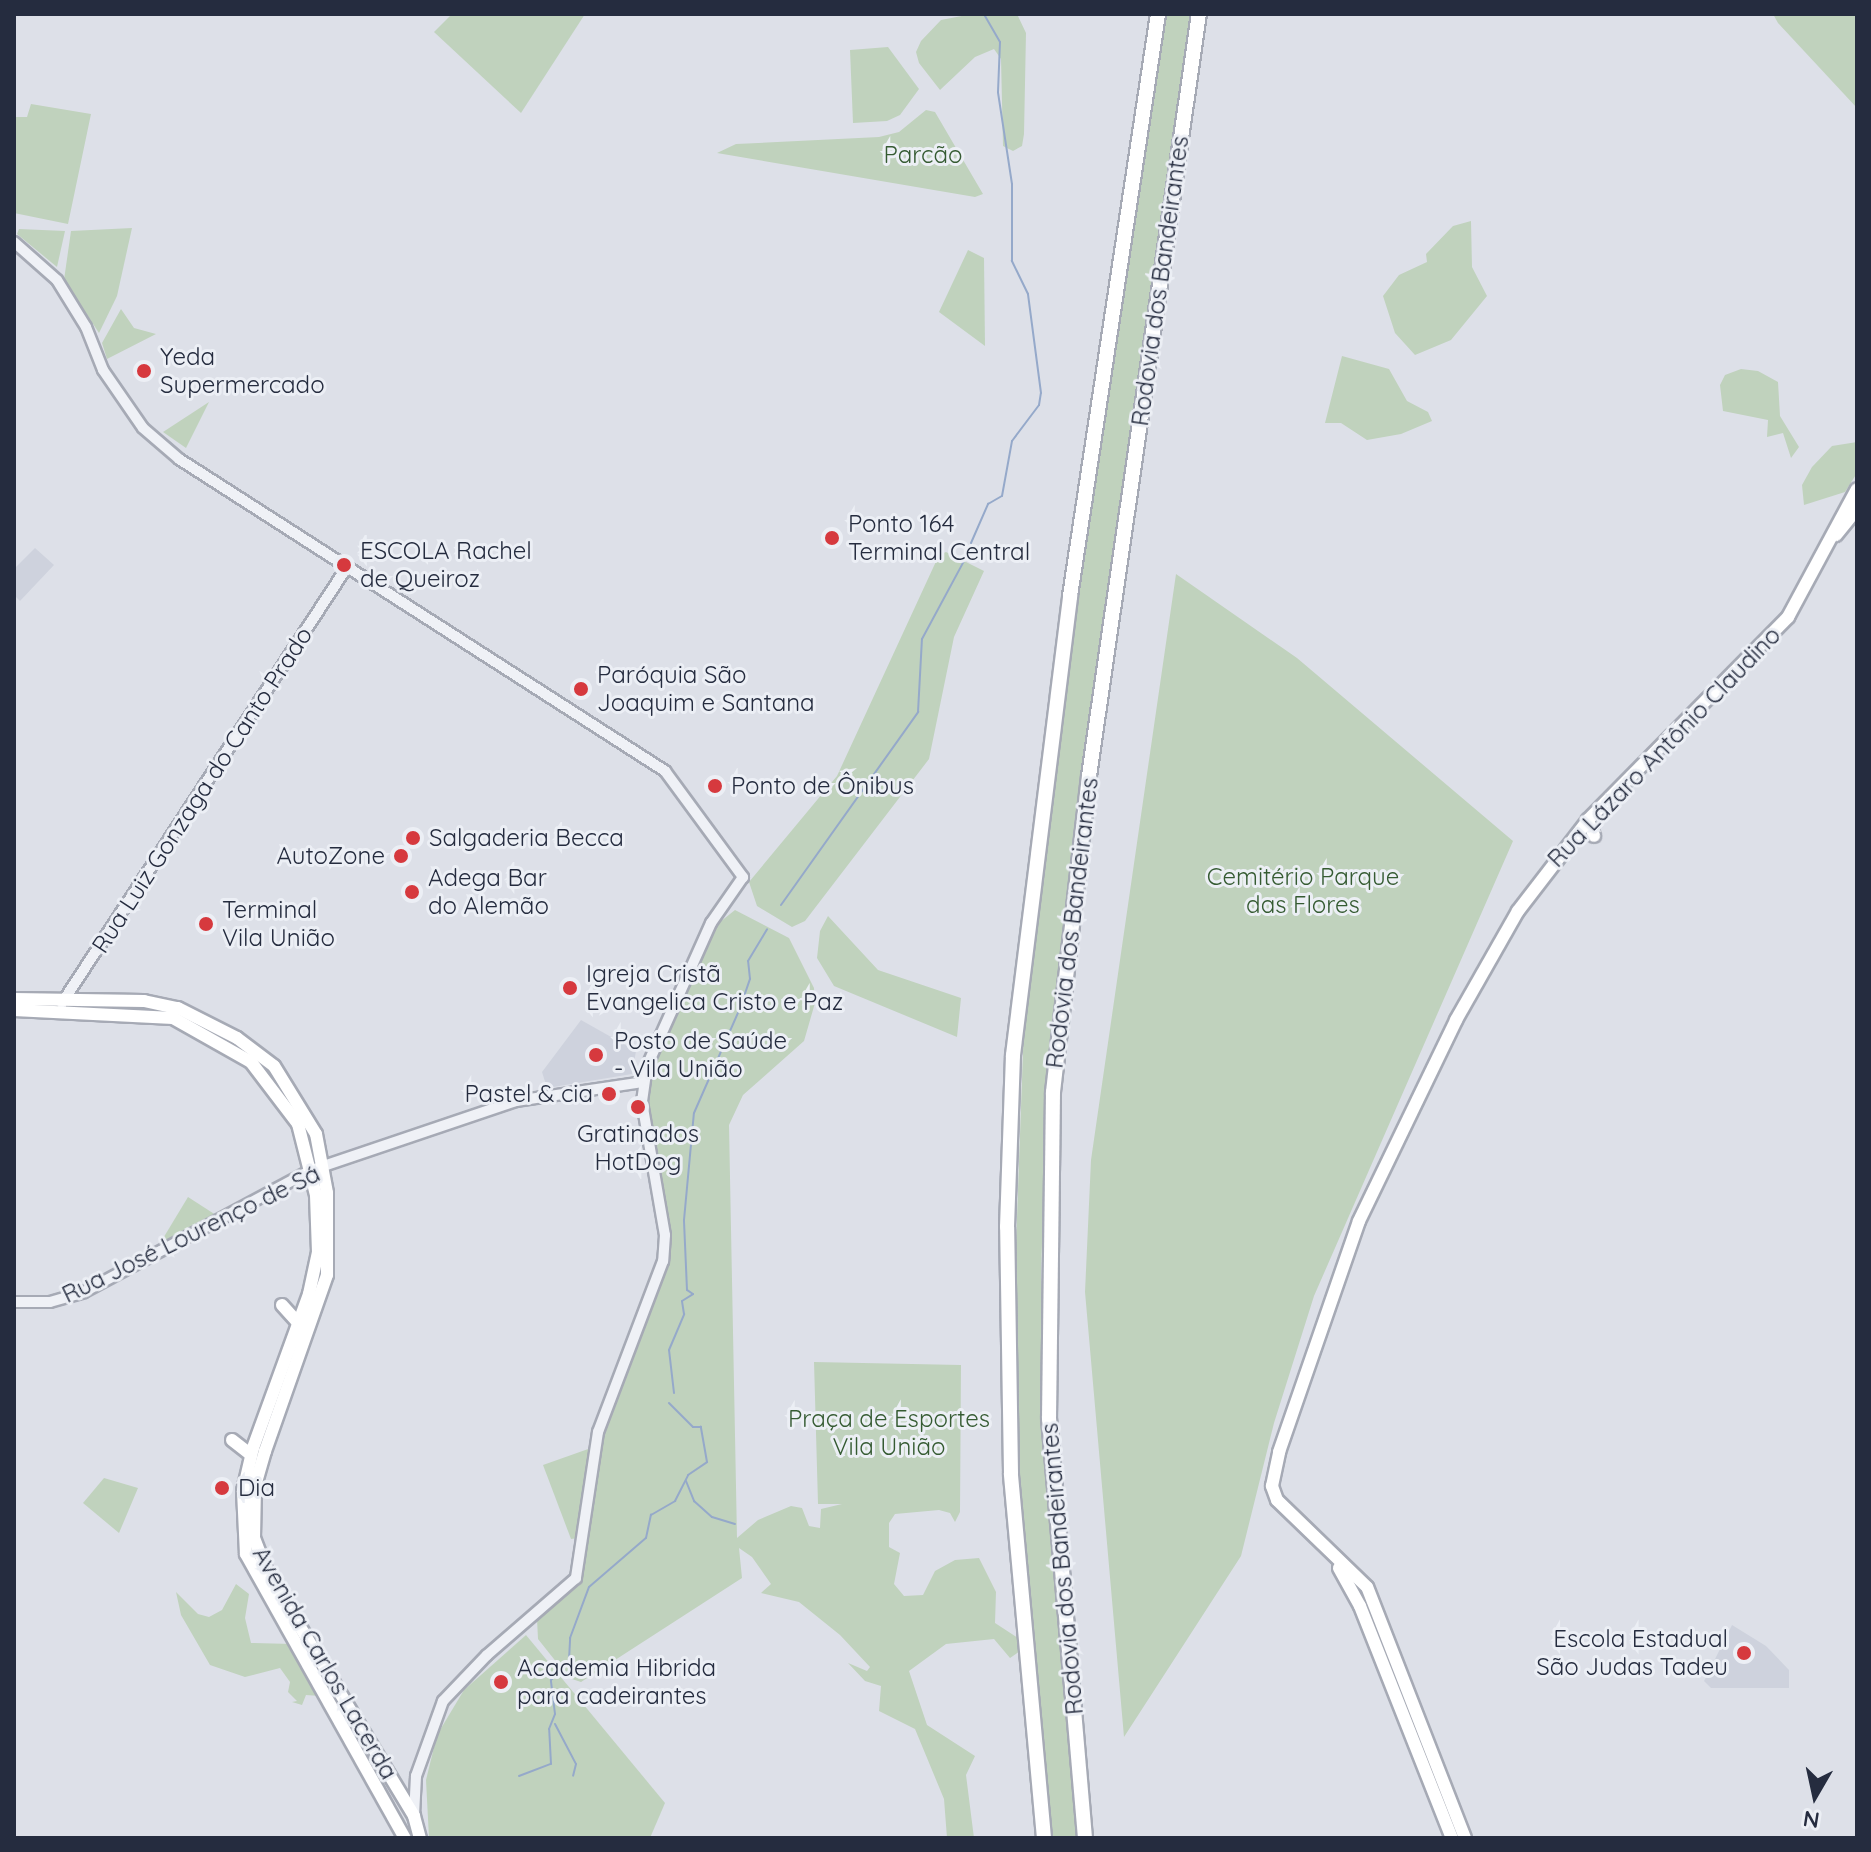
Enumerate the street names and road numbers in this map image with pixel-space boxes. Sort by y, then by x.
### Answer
street label: Rodovia dos Bandeirantes [1125,134,1195,428]
street label: Rua Lázaro Antônio Claudino [1541,621,1787,873]
street label: Rua Luiz Gonzaga do Canto Prado [86,622,318,958]
street label: Rodovia dos Bandeirantes [1040,776,1104,1070]
street label: Rua José Lourenço de Sá [57,1159,325,1309]
street label: Rodovia dos Bandeirantes [1035,1422,1089,1716]
street label: Avenida Carlos Lacerda [247,1542,403,1784]

